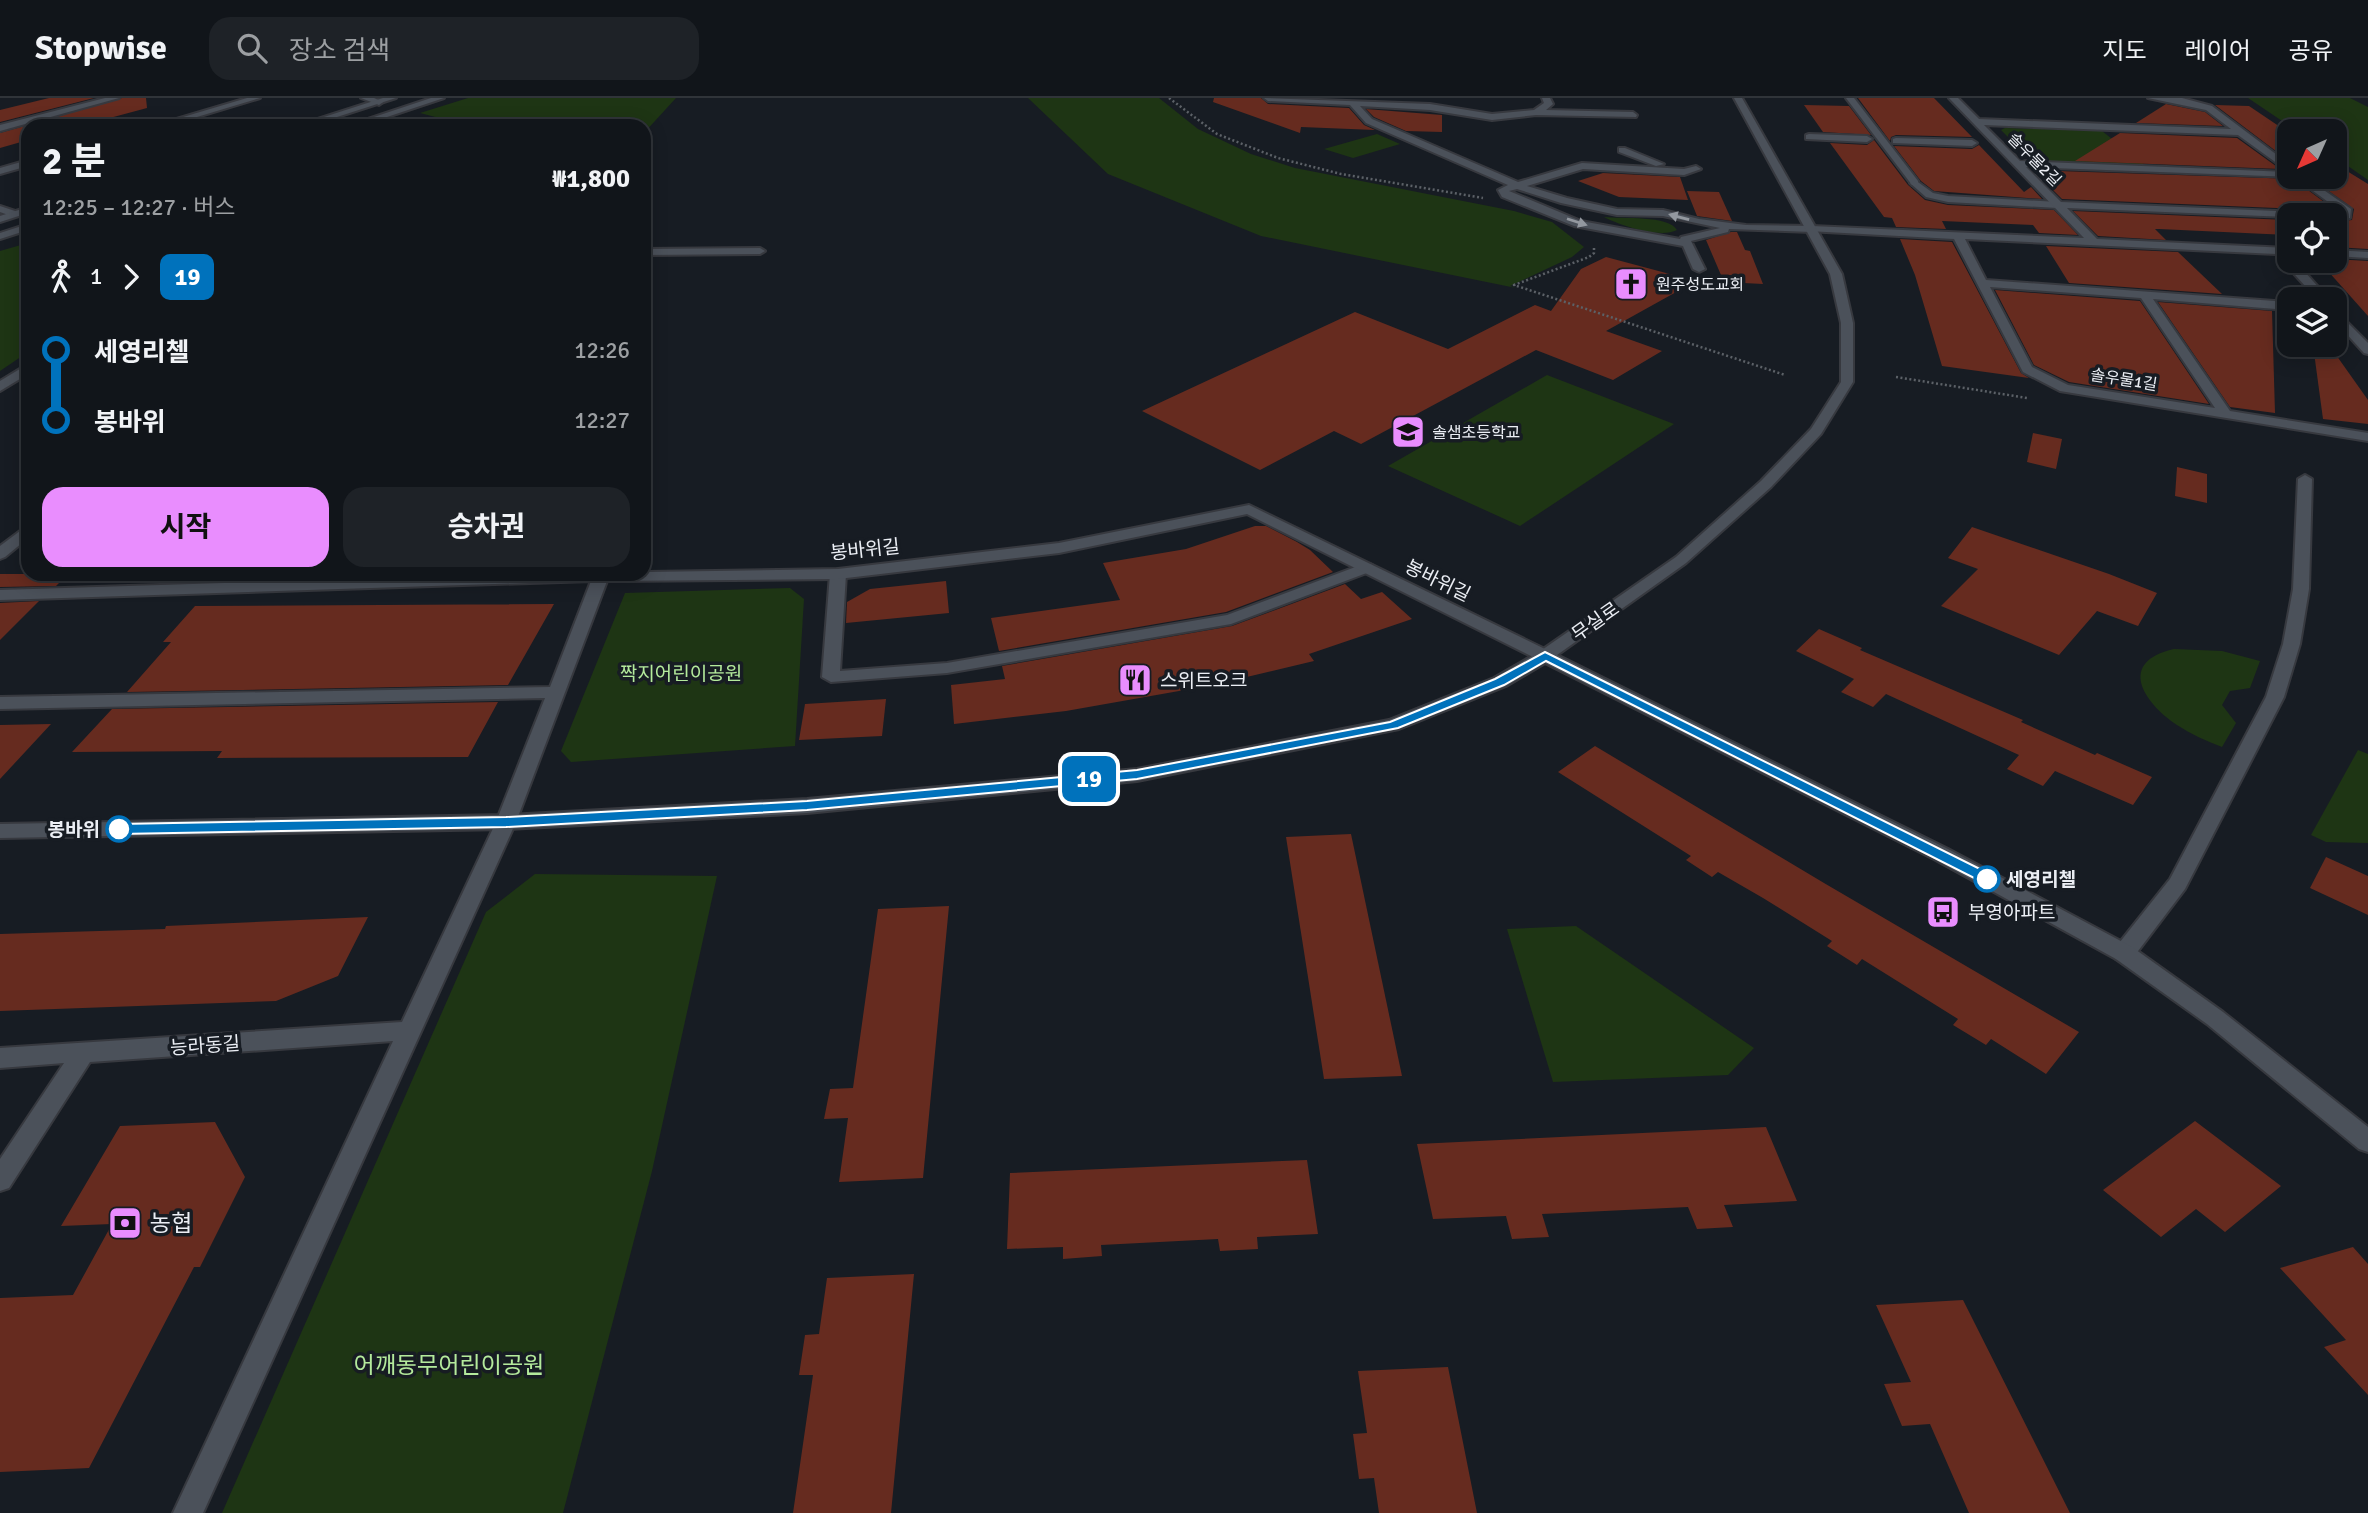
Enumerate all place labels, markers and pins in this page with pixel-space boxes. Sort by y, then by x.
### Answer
church icon: 원주성도교회 [1612,265,1650,303]
place label: 원주성도교회 [1656,275,1744,295]
school or university icon: 솔샘초등학교 [1389,413,1427,451]
place label: 솔샘초등학교 [1432,423,1520,443]
restaurant icon: 스위트오크 [1116,661,1154,699]
place label: 스위트오크 [1160,669,1247,693]
marker: 봉바위 [106,816,132,842]
place label: 봉바위 [48,818,100,842]
marker: 세영리첼 [1974,866,2000,892]
place label: 세영리첼 [2006,868,2076,892]
bus stop icon: 부영아파트 [1924,893,1962,931]
place label: 부영아파트 [1968,901,2055,925]
bank icon: 농협 [106,1204,144,1242]
place label: 농협 [150,1209,192,1238]

